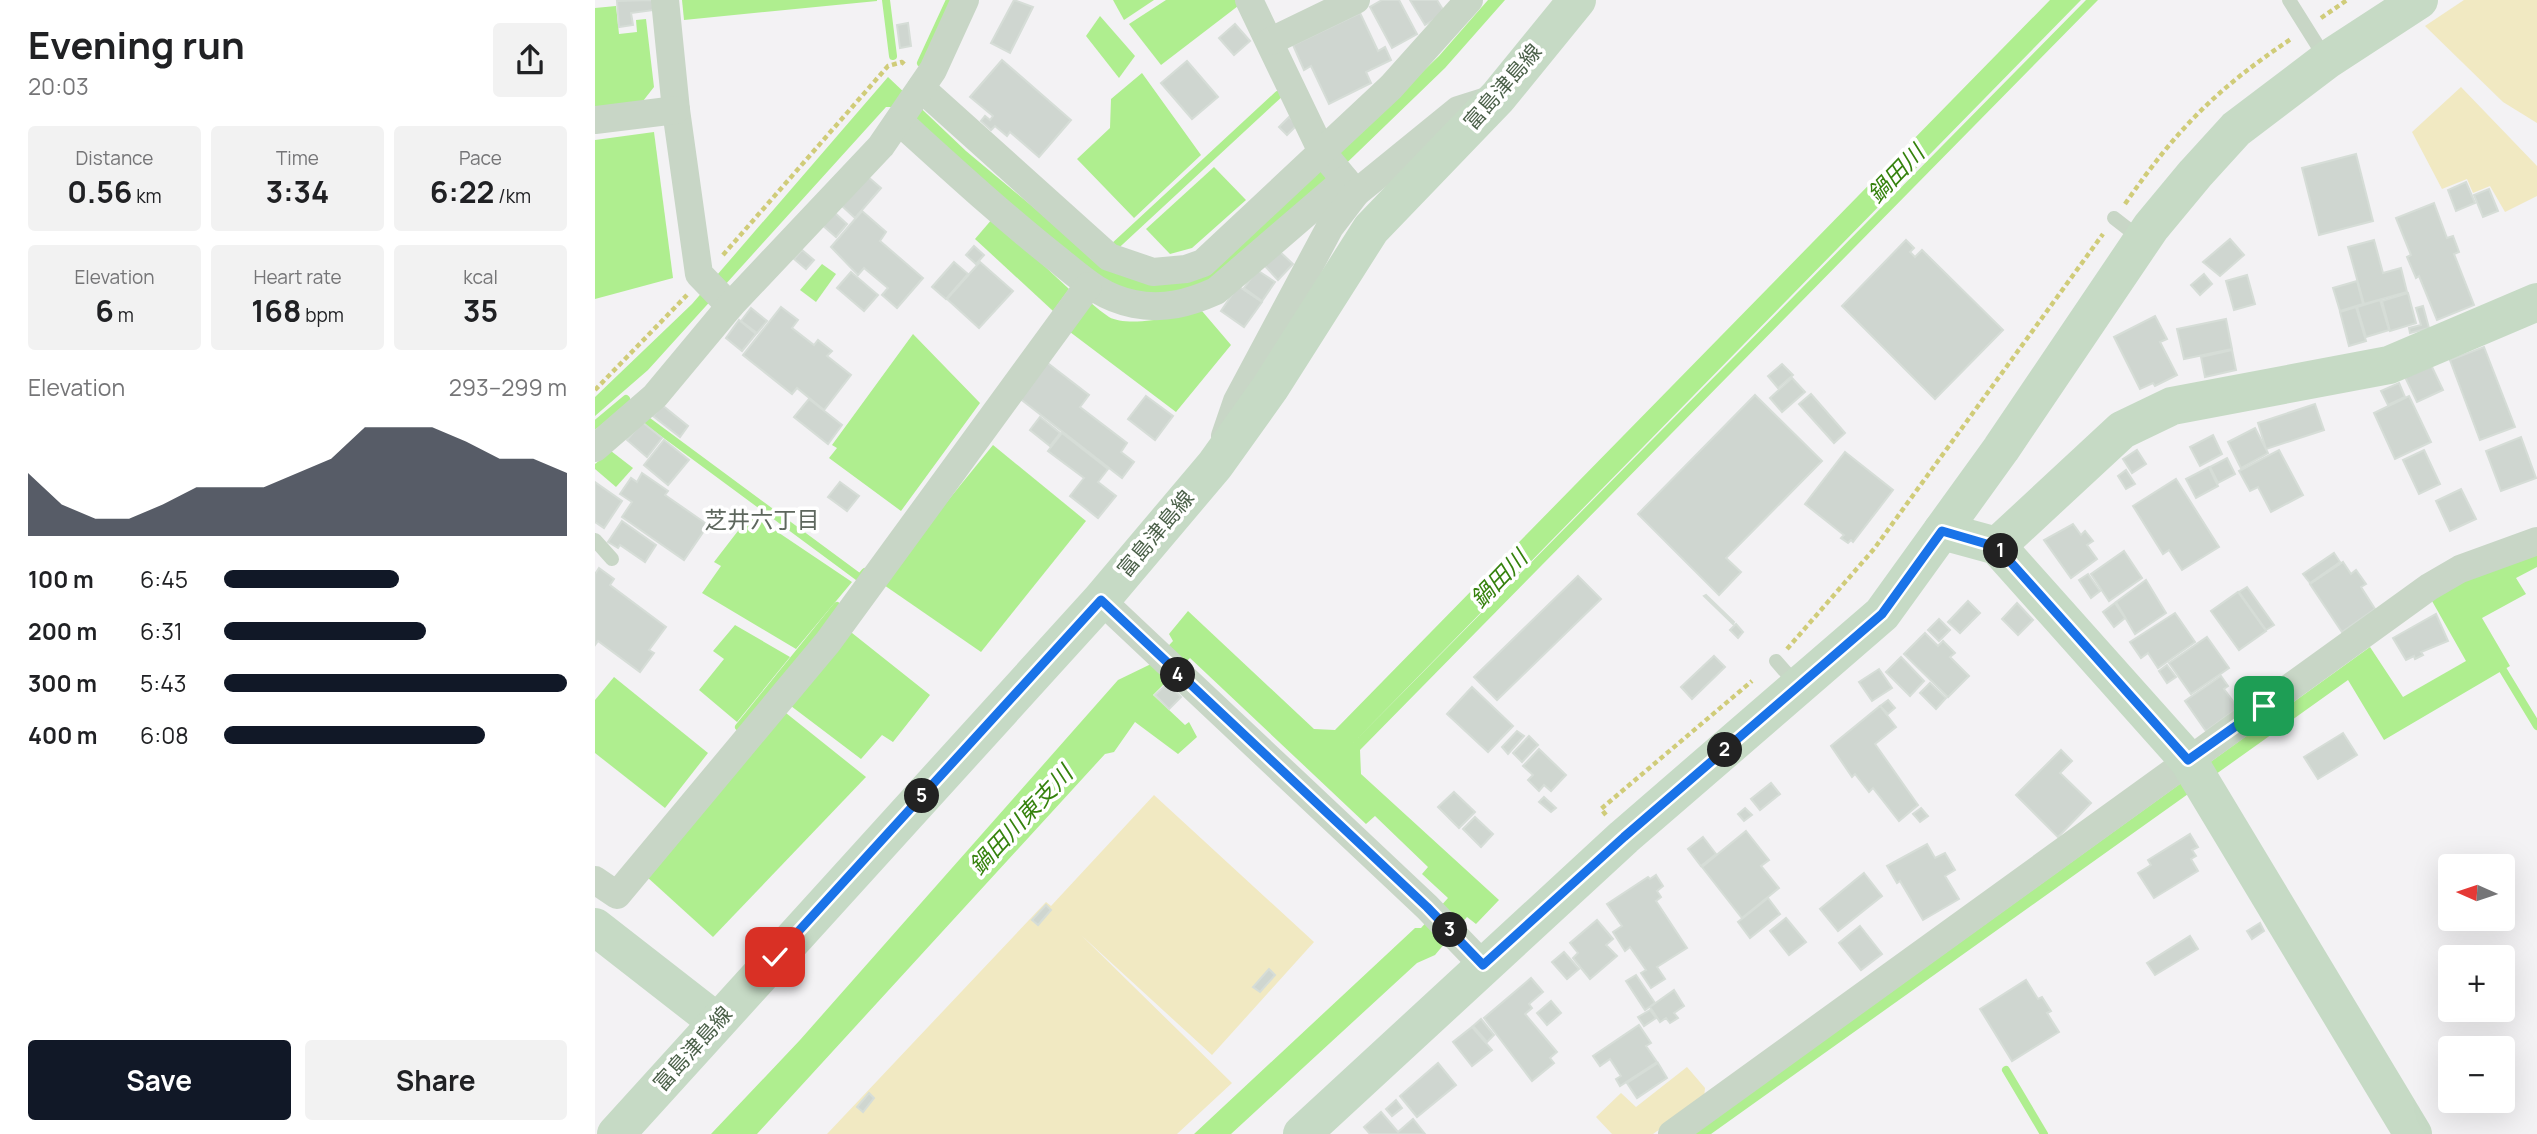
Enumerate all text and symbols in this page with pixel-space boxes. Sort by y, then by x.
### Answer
text: Evening run [28,18,245,70]
button: share [493,23,567,97]
street label: 富島津島線 [1457,38,1547,135]
text: 20:03 [28,70,89,102]
water label: 鍋田川 [1860,135,1933,209]
text: Distance [76,145,153,171]
text: Time [276,145,319,171]
text: Pace [459,145,502,171]
text: 0.56 [67,171,132,212]
text: 3:34 [266,171,329,212]
text: 6:22 [430,171,494,212]
text: km [132,183,162,209]
text: /km [494,183,531,209]
text: Elevation [74,264,155,290]
text: Heart rate [253,264,342,290]
text: kcal [463,264,498,290]
text: 6 [95,290,114,331]
text: 168 [251,290,301,331]
text: 35 [463,290,498,331]
text: m [114,302,134,328]
text: bpm [301,302,344,328]
text: Elevation [28,371,125,403]
text: 293–299 m [449,371,567,403]
street label: 富島津島線 [1111,484,1200,583]
district label: 芝井六丁目 [705,503,820,535]
pin: 1 [1983,534,2019,568]
text: 1 [1996,537,2005,563]
water label: 鍋田川 [1463,540,1536,614]
text: 100 m [28,563,94,595]
text: 6:45 [140,563,188,595]
text: 200 m [28,615,97,647]
text: 6:31 [140,615,183,647]
pin: 4 [1161,658,1195,692]
text: 4 [1172,661,1183,687]
text: 300 m [28,667,97,699]
text: 5:43 [140,667,186,699]
pin [2234,676,2294,736]
icon: arrive [2245,687,2283,725]
text: 400 m [28,719,98,751]
text: 6:08 [140,719,189,751]
pin: 2 [1707,732,1743,768]
text: 2 [1719,736,1730,762]
water label: 鍋田川東支川 [962,756,1081,881]
pin: 5 [905,778,939,814]
text: 5 [916,782,927,808]
north arrow [2438,854,2515,931]
map controls [2438,854,2515,1113]
pin: 3 [1433,912,1467,948]
text: 3 [1444,916,1455,942]
pin [745,927,805,987]
icon: check [756,938,794,976]
button: + [2438,945,2515,1022]
street label: 富島津島線 [647,1000,738,1097]
button: − [2438,1036,2515,1113]
button: Save [28,1040,291,1120]
button: Share [305,1040,567,1120]

